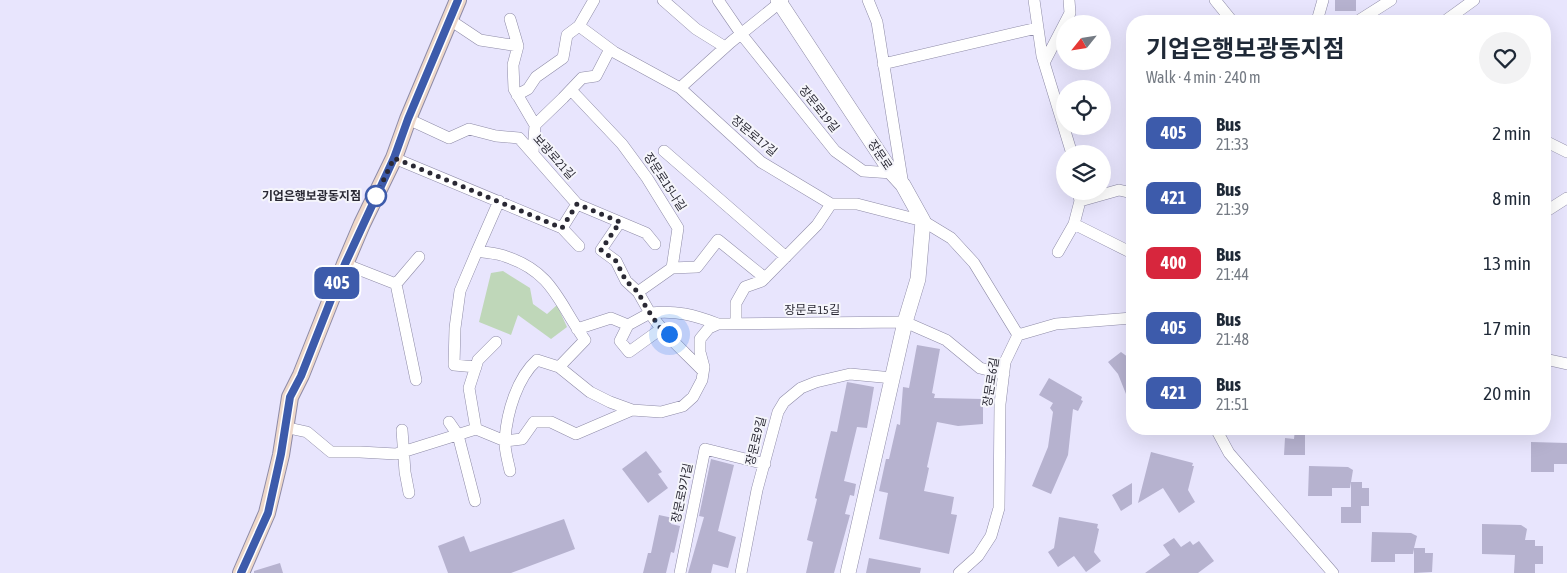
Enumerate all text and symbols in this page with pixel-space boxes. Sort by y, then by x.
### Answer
north arrow [1056,15,1111,70]
map controls [1056,15,1111,200]
button: heart [1479,32,1531,84]
text: 기업은행보광동지점 [1146,35,1345,62]
text: Walk · 4 min · 240 m [1146,68,1260,86]
button: locate [1056,80,1111,135]
street label: 장문로19길 [796,83,842,135]
street label: 장문로17길 [728,113,780,159]
text: Bus [1216,113,1241,135]
text: 405 [1161,122,1186,143]
text: 2 min [1492,122,1531,144]
street label: 보광로21길 [530,132,578,182]
text: 21:33 [1216,135,1249,153]
street label: 장문로 [865,137,895,173]
button: layers [1056,145,1111,200]
street label: 장문로15나길 [641,150,689,214]
text: Bus [1216,178,1241,200]
marker: 기업은행보광동지점 [365,185,387,207]
text: 421 [1161,187,1186,208]
text: 8 min [1492,187,1531,209]
place label: 기업은행보광동지점 [262,189,361,203]
text: 21:39 [1216,200,1249,218]
text: Bus [1216,243,1241,265]
text: 400 [1161,252,1186,273]
text: 13 min [1483,252,1531,274]
text: 21:44 [1216,265,1249,283]
line badge: 405 [308,267,366,299]
text: 405 [324,272,350,293]
street label: 장문로15길 [784,303,840,317]
text: Bus [1216,308,1241,330]
text: 405 [1161,317,1186,338]
text: 17 min [1483,317,1531,339]
your location [657,322,682,347]
text: 21:48 [1216,330,1249,348]
street label: 장문로6길 [980,356,1002,408]
text: Bus [1216,373,1241,395]
text: 421 [1161,382,1186,403]
text: 20 min [1483,382,1531,404]
text: 21:51 [1216,395,1249,413]
street label: 장문로9길 [743,415,769,467]
street label: 장문로9가길 [669,462,695,524]

